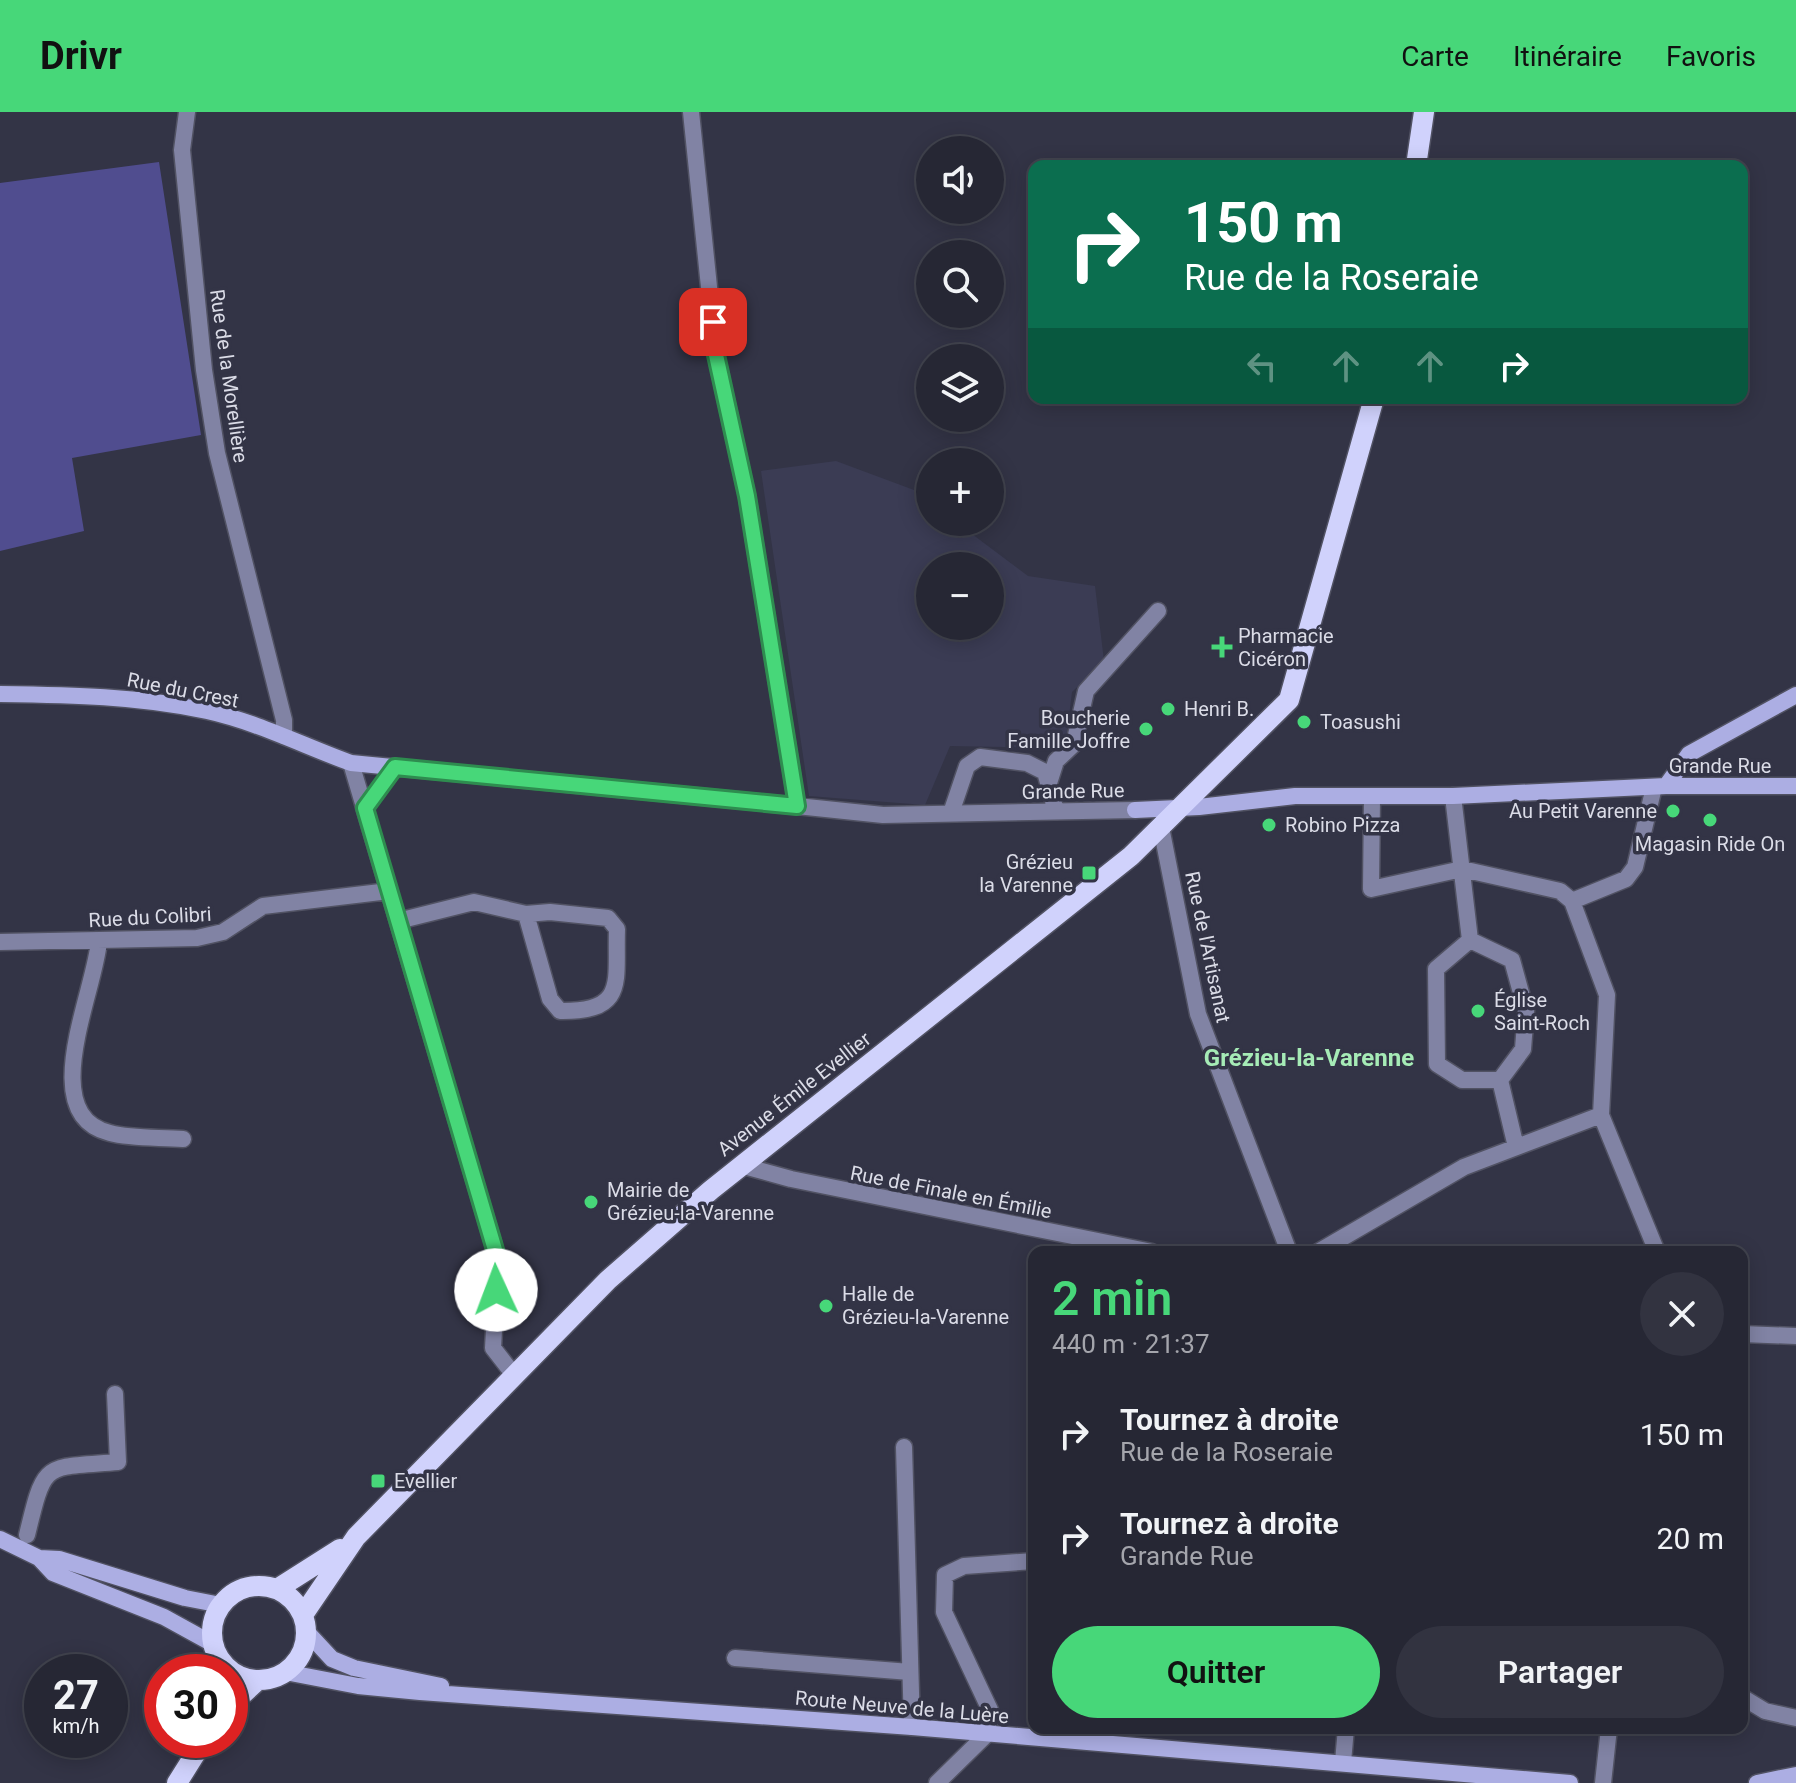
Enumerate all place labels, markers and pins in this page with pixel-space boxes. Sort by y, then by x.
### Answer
pin [679,288,747,356]
place label: Pharmacie Cicéron [1238,624,1334,671]
marker: Pharmacie Cicéron [1213,638,1231,656]
place label: Henri B. [1184,697,1254,721]
marker: Henri B. [1159,700,1177,718]
place label: Boucherie Famille Joffre [1007,706,1130,753]
place label: Toasushi [1320,710,1401,734]
marker: Toasushi [1295,713,1313,731]
marker: Boucherie Famille Joffre [1137,720,1155,738]
place label: Au Petit Varenne [1509,799,1657,823]
marker: Au Petit Varenne [1664,802,1682,820]
marker: Magasin Ride On [1701,811,1719,829]
place label: Robino Pizza [1285,813,1400,837]
marker: Robino Pizza [1260,816,1278,834]
place label: Magasin Ride On [1635,832,1785,856]
place label: Grézieu la Varenne [979,850,1073,897]
marker: Grézieu la Varenne [1080,864,1098,882]
place label: Église Saint-Roch [1494,988,1590,1035]
marker: Église Saint-Roch [1469,1002,1487,1020]
place label: Mairie de Grézieu-la-Varenne [607,1178,774,1225]
marker: Mairie de Grézieu-la-Varenne [582,1193,600,1211]
place label: Halle de Grézieu-la-Varenne [842,1282,1009,1329]
marker: Halle de Grézieu-la-Varenne [817,1297,835,1315]
place label: Evellier [394,1469,457,1493]
marker: Evellier [369,1472,387,1490]

